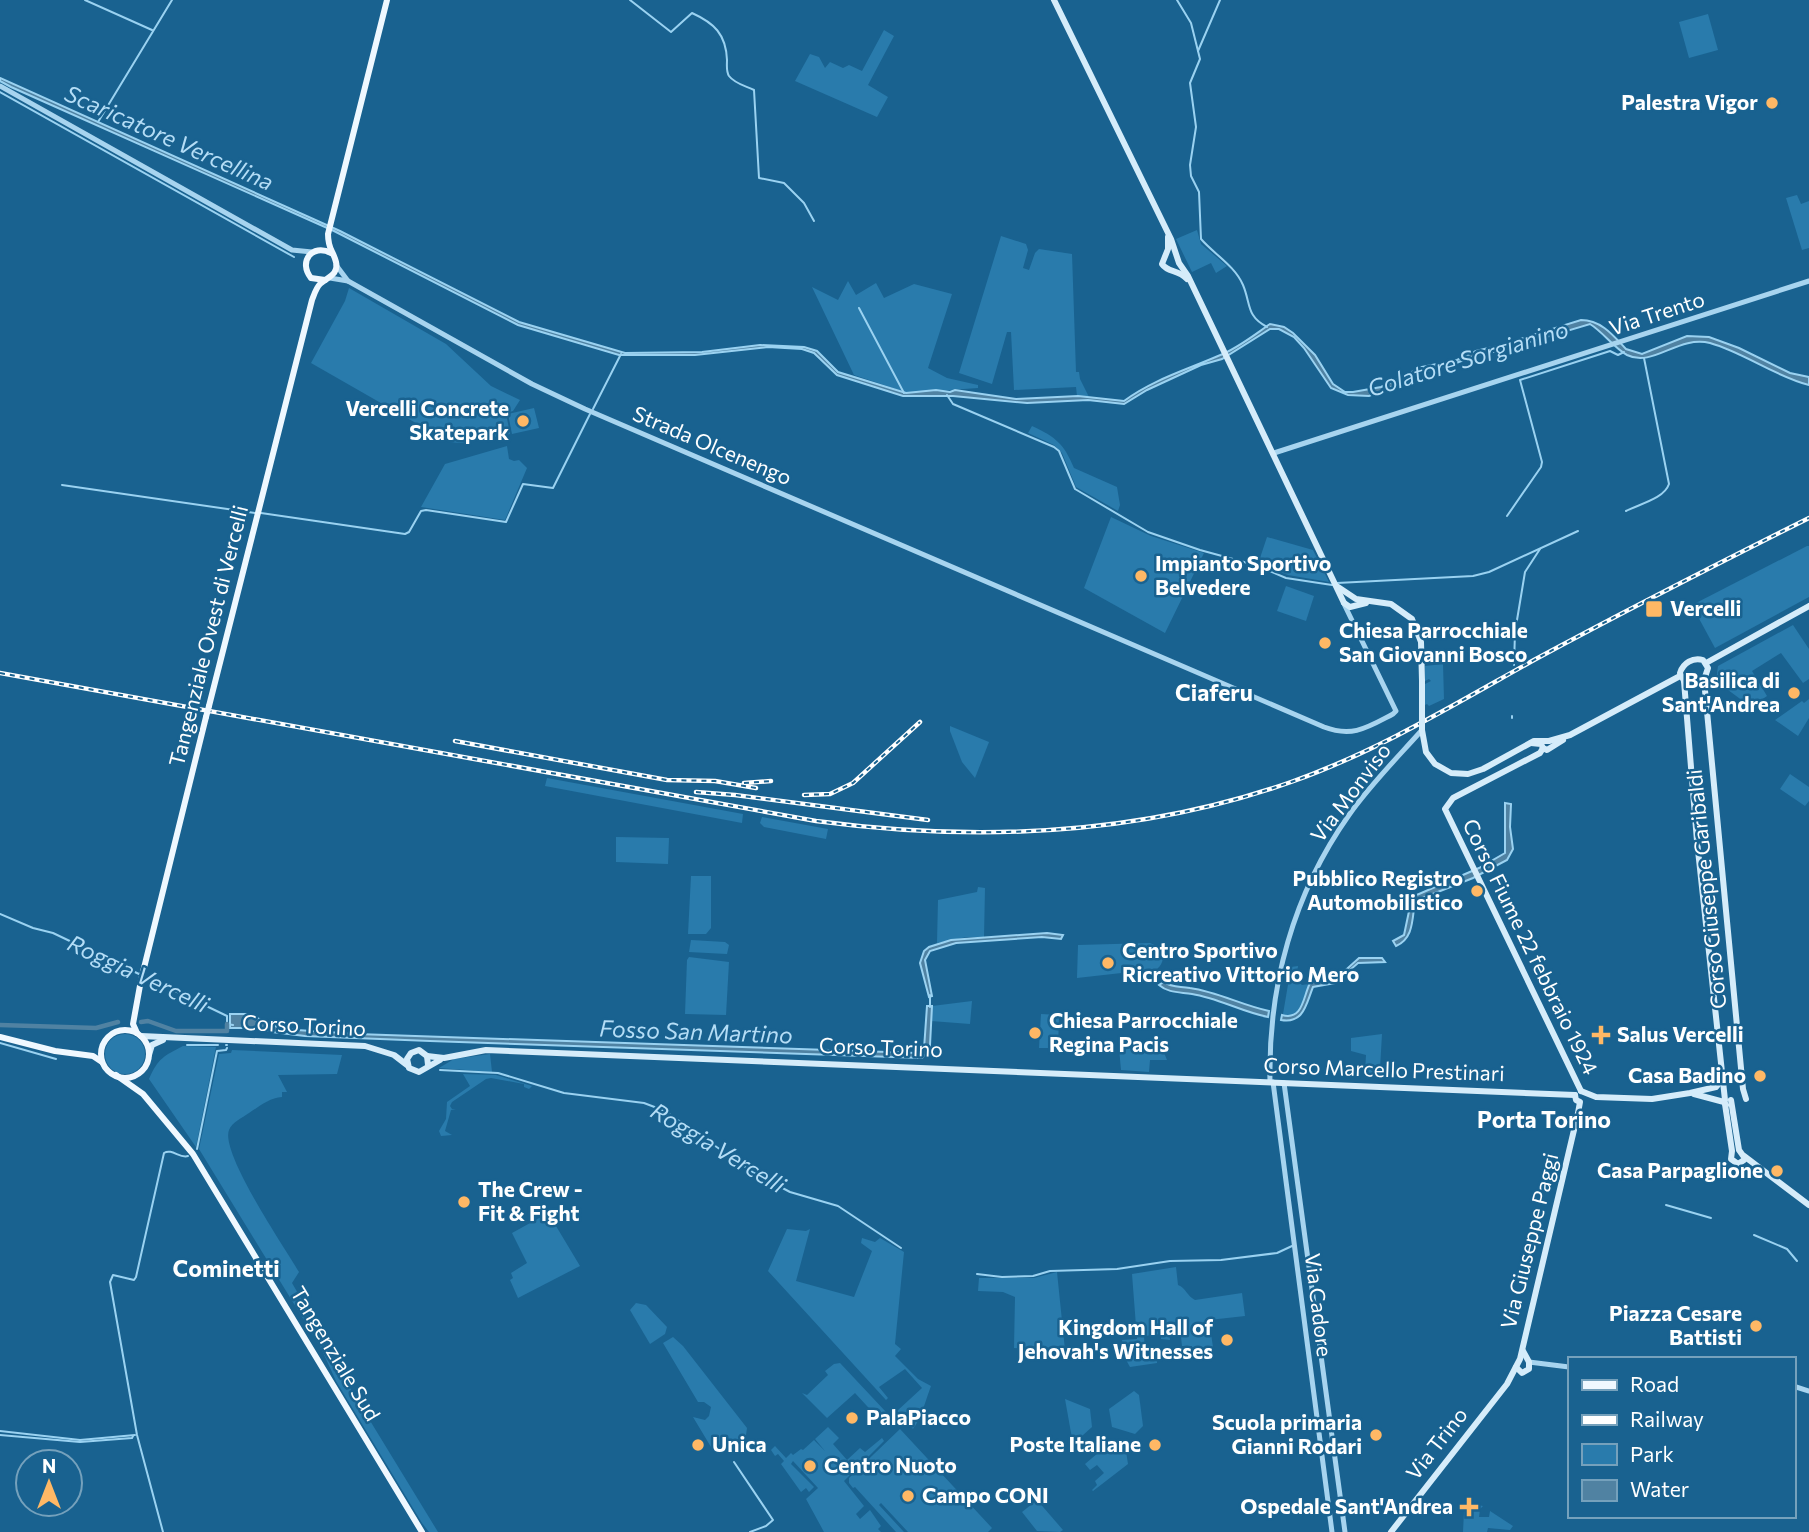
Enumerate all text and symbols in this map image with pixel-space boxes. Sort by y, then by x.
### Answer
water label: Scaricatore Vercellina [61,78,278,196]
place label: Palestra Vigor [1621,89,1758,114]
marker: Palestra Vigor [1764,95,1780,111]
street label: Via Trento [1606,285,1707,340]
water label: Colatore Sorgianino [1364,314,1572,402]
place label: Vercelli Concrete Skatepark [345,395,509,444]
street label: Strada Olcenengo [630,400,796,489]
marker: Vercelli Concrete Skatepark [515,413,531,429]
street label: Tangenziale Ovest di Vercelli [163,503,252,769]
place label: Impianto Sportivo Belvedere [1155,550,1331,599]
marker: Impianto Sportivo Belvedere [1133,568,1149,584]
place label: Vercelli [1670,595,1741,620]
marker: Vercelli [1644,599,1664,619]
place label: Chiesa Parrocchiale San Giovanni Bosco [1339,617,1528,666]
marker: Chiesa Parrocchiale San Giovanni Bosco [1317,635,1333,651]
place label: Basilica di Sant'Andrea [1662,667,1780,716]
district label: Ciaferu [1175,678,1253,706]
marker: Basilica di Sant'Andrea [1786,685,1802,701]
street label: Via Monviso [1304,738,1395,847]
street label: Corso Giuseppe Garibaldi [1681,768,1731,1010]
street label: Corso Fiume 22 febbraio 1924 [1458,814,1604,1079]
place label: Pubblico Registro Automobilistico [1293,865,1463,914]
marker: Pubblico Registro Automobilistico [1469,883,1485,899]
water label: Roggia Vercelli [64,928,214,1018]
place label: Centro Sportivo Ricreativo Vittorio Mero [1122,937,1359,986]
marker: Centro Sportivo Ricreativo Vittorio Mero [1100,955,1116,971]
place label: Chiesa Parrocchiale Regina Pacis [1049,1007,1238,1056]
street label: Corso Torino [242,1009,367,1040]
water label: Fosso San Martino [599,1014,793,1048]
place label: Salus Vercelli [1617,1021,1744,1046]
marker: Chiesa Parrocchiale Regina Pacis [1027,1025,1043,1041]
marker: Salus Vercelli [1591,1025,1611,1045]
street label: Corso Torino [819,1032,943,1061]
street label: Corso Marcello Prestinari [1263,1052,1505,1085]
place label: Casa Badino [1628,1062,1746,1087]
marker: Casa Badino [1752,1068,1768,1084]
water label: Roggia Vercelli [646,1096,792,1199]
district label: Porta Torino [1477,1105,1611,1133]
street label: Via Giuseppe Paggi [1495,1150,1562,1331]
place label: Casa Parpaglione [1597,1157,1763,1182]
marker: Casa Parpaglione [1769,1163,1785,1179]
place label: The Crew - Fit & Fight [478,1176,583,1225]
marker: The Crew - Fit & Fight [456,1194,472,1210]
street label: Via Cadore [1301,1252,1338,1358]
district label: Cominetti [172,1254,280,1282]
street label: Tangenziale Sud [286,1281,386,1425]
place label: Piazza Cesare Battisti [1609,1300,1742,1349]
place label: Kingdom Hall of Jehovah's Witnesses [1018,1314,1213,1363]
marker: Piazza Cesare Battisti [1748,1318,1764,1334]
marker: Kingdom Hall of Jehovah's Witnesses [1219,1332,1235,1348]
legend [1568,1357,1795,1518]
text: Road [1630,1371,1679,1396]
street label: Via Trino [1400,1402,1472,1484]
place label: PalaPiacco [866,1404,971,1429]
text: Railway [1630,1406,1704,1431]
place label: Scuola primaria Gianni Rodari [1212,1409,1362,1458]
marker: PalaPiacco [844,1410,860,1426]
marker: Scuola primaria Gianni Rodari [1368,1427,1384,1443]
place label: Unica [712,1431,767,1456]
place label: Poste Italiane [1009,1431,1141,1456]
marker: Unica [690,1437,706,1453]
marker: Poste Italiane [1147,1437,1163,1453]
text: Park [1630,1441,1674,1466]
north arrow [14,1448,84,1518]
place label: Centro Nuoto [824,1452,957,1477]
text: N [42,1454,56,1477]
marker: Centro Nuoto [802,1458,818,1474]
text: Water [1630,1476,1689,1501]
place label: Campo CONI [922,1482,1049,1507]
marker: Campo CONI [900,1488,916,1504]
place label: Ospedale Sant'Andrea [1240,1493,1453,1518]
marker: Ospedale Sant'Andrea [1459,1497,1479,1517]

